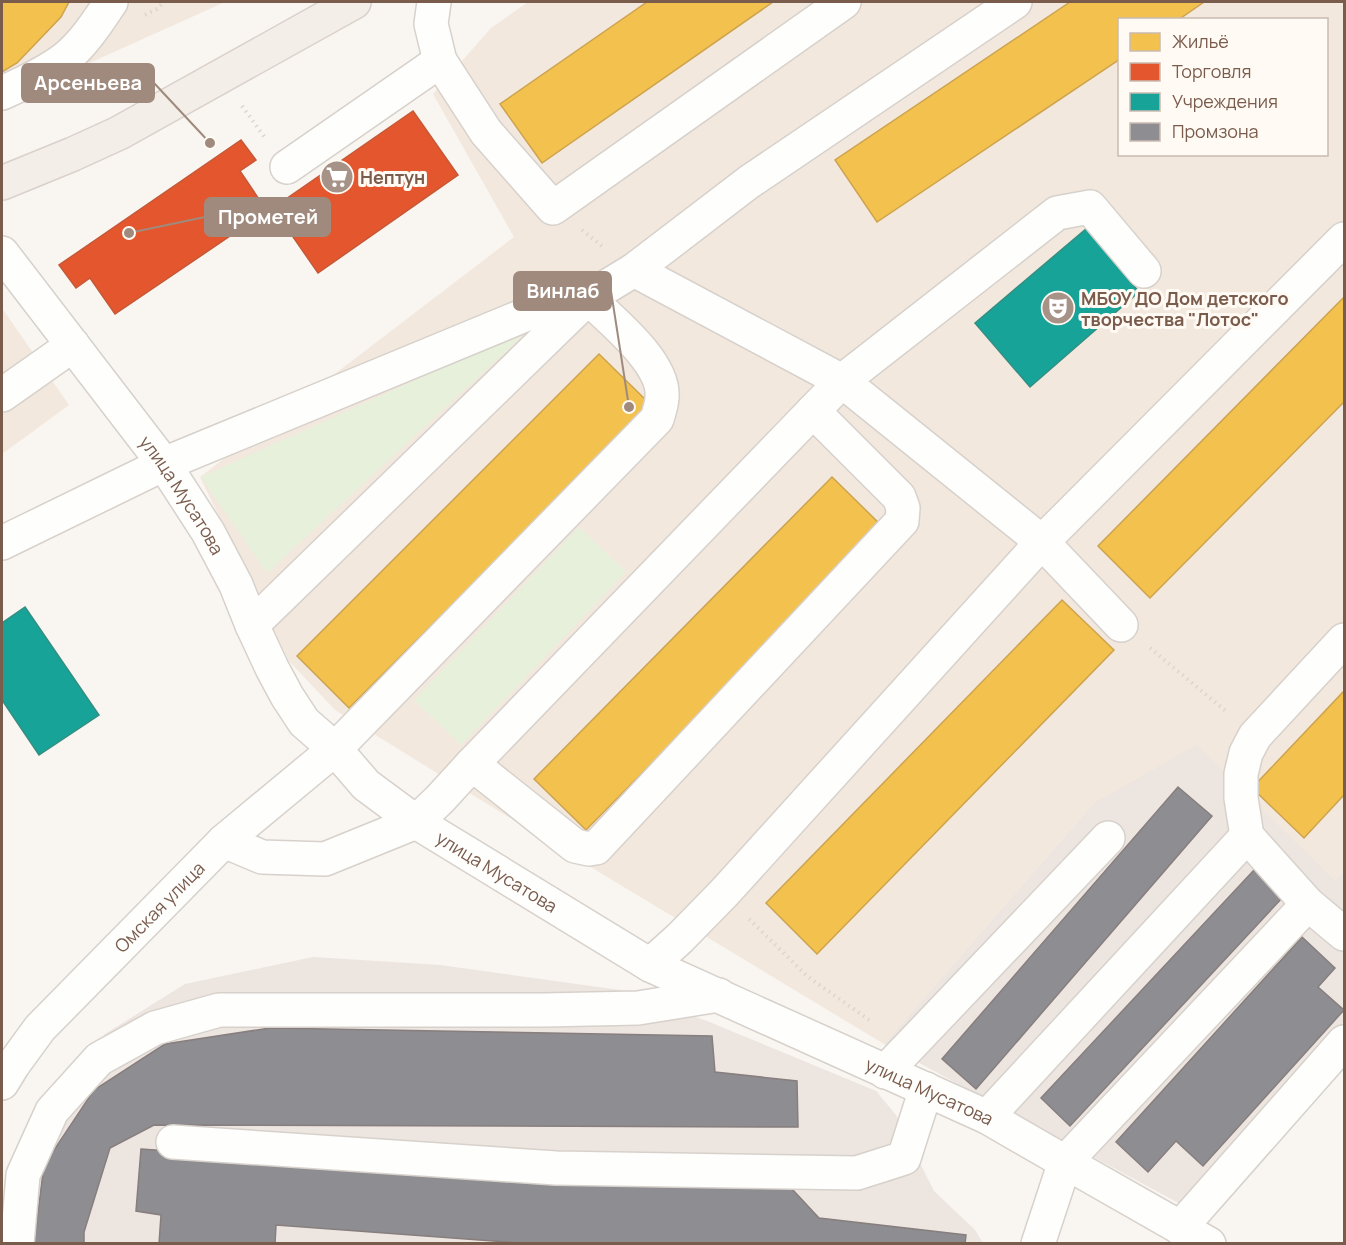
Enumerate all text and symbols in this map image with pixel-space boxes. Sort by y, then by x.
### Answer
legend [1118,18,1328,156]
text: Жильё [1172,29,1229,53]
text: Торговля [1172,59,1251,83]
callout: Арсеньева [22,64,154,102]
text: Арсеньева [34,69,142,96]
text: Учреждения [1172,89,1278,113]
text: Промзона [1172,119,1259,143]
supermarket icon: Нептун [319,159,355,195]
place label: Нептун [360,165,425,189]
callout: Прометей [205,198,330,236]
text: Прометей [218,203,318,230]
callout: Винлаб [514,272,611,310]
text: Винлаб [527,277,599,304]
place label: МБОУ ДО Дом детского творчества "Лотос" [1081,286,1289,331]
theatre icon: МБОУ ДО Дом детского творчества "Лотос" [1040,290,1076,326]
street label: улица Мусатова [134,431,230,559]
street label: улица Мусатова [432,825,562,918]
street label: Омская улица [109,856,210,958]
street label: улица Мусатова [862,1052,998,1130]

